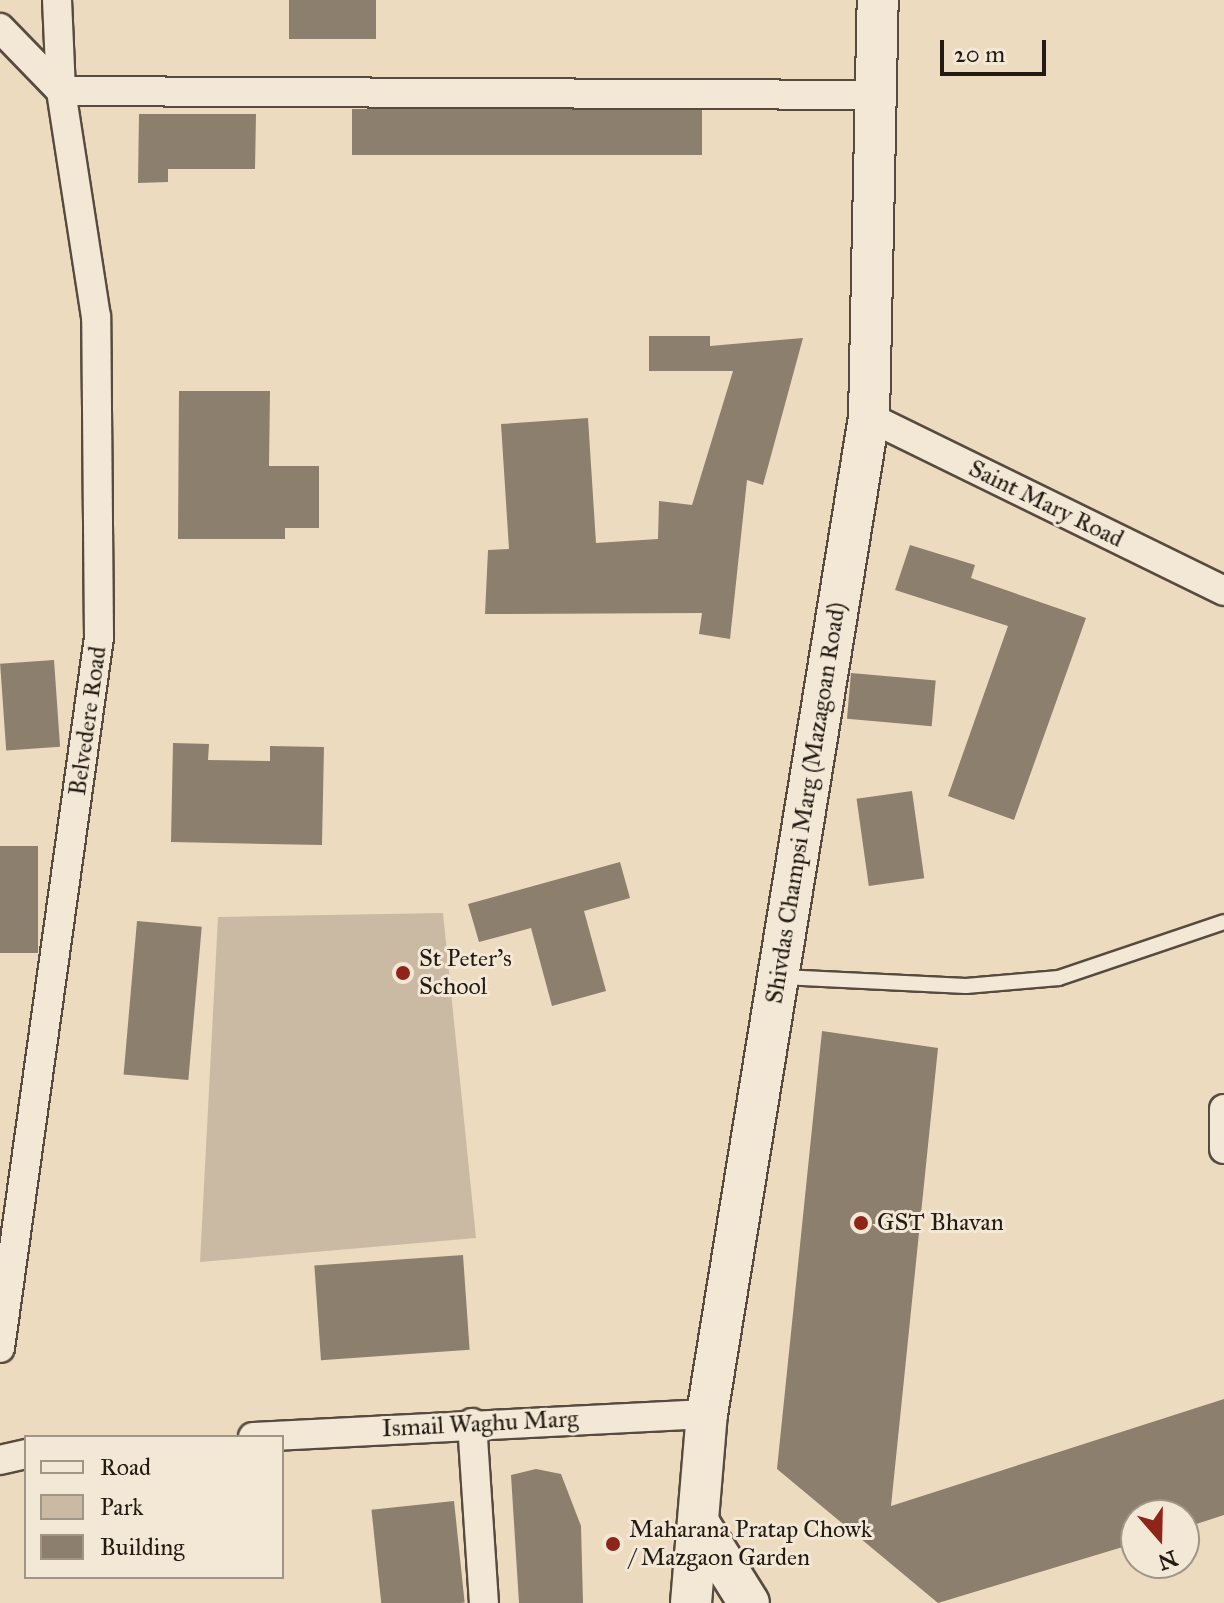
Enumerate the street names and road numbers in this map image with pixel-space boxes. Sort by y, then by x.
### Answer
street label: Saint Mary Road [964,454,1128,554]
street label: Shivdas Champsi Marg (Mazagoan Road) [760,600,852,1006]
street label: Belvedere Road [63,644,113,798]
street label: Ismail Waghu Marg [381,1404,579,1444]

